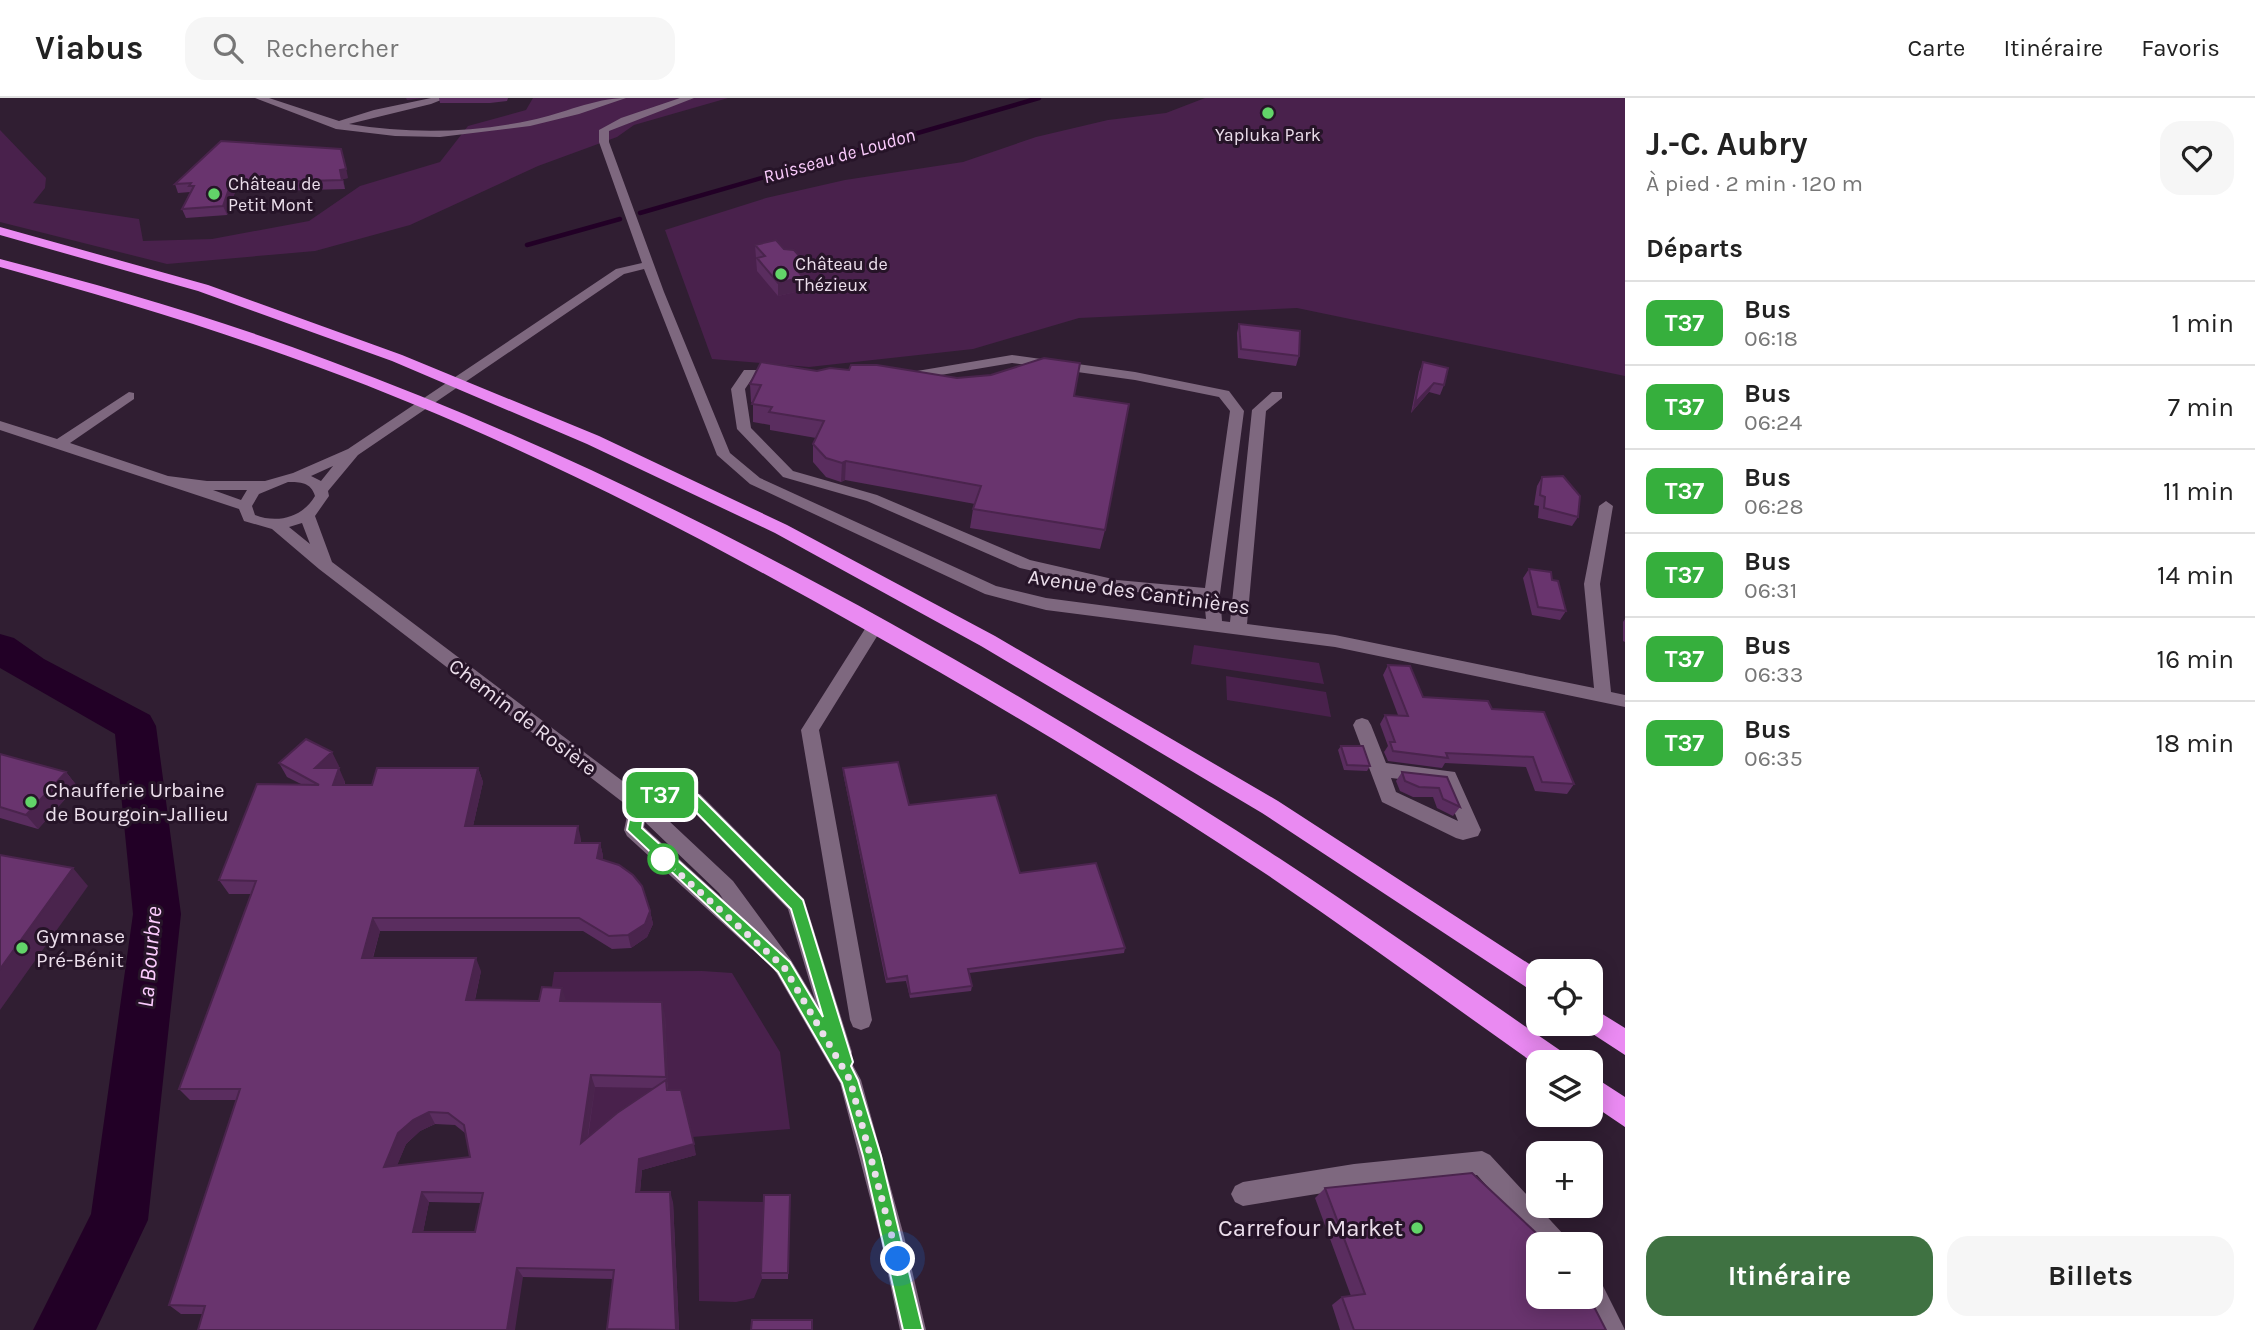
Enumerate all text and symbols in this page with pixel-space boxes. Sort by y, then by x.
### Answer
search box [185,17,675,80]
text: Viabus [35,29,143,67]
icon: search [209,29,247,67]
text: Rechercher [265,33,398,64]
text: Carte [1907,34,1965,62]
text: Itinéraire [2003,34,2103,62]
text: Favoris [2141,34,2220,62]
marker: Yapluka Park [1260,105,1276,121]
button: heart [2160,121,2234,195]
water label: Ruisseau de Loudon [761,124,918,188]
place label: Yapluka Park [1215,124,1321,146]
text: J.-C. Aubry [1646,125,1808,163]
text: À pied · 2 min · 120 m [1646,170,1863,197]
place label: Château de Petit Mont [228,173,321,216]
marker: Château de Petit Mont [206,186,222,202]
text: Départs [1646,233,1743,264]
place label: Château de Thézieux [795,253,888,296]
marker: Château de Thézieux [773,266,789,282]
text: Bus [1744,294,1791,325]
text: 1 min [2171,308,2234,339]
text: T37 [1665,309,1704,337]
text: 06:18 [1744,325,1798,352]
text: Bus [1744,378,1791,409]
text: 7 min [2168,392,2234,423]
text: T37 [1665,393,1704,421]
text: 06:24 [1744,409,1802,436]
text: Bus [1744,462,1791,493]
text: 11 min [2163,476,2234,507]
text: T37 [1665,477,1704,505]
text: 06:28 [1744,493,1804,520]
text: Bus [1744,546,1791,577]
text: 14 min [2157,560,2234,591]
text: T37 [1665,561,1704,589]
street label: Avenue des Cantinières [1027,565,1251,619]
text: 06:31 [1744,577,1797,604]
text: Bus [1744,630,1791,661]
text: 16 min [2157,644,2234,675]
text: T37 [1665,645,1704,673]
street label: Chemin de Rosière [444,654,602,780]
text: 06:33 [1744,661,1803,688]
text: Bus [1744,714,1791,745]
text: 18 min [2155,728,2234,759]
text: T37 [1665,729,1704,757]
text: 06:35 [1744,745,1803,772]
line badge: T37 [620,772,700,818]
place label: Chaufferie Urbaine de Bourgoin-Jallieu [45,778,229,826]
text: T37 [640,781,680,809]
marker: Chaufferie Urbaine de Bourgoin-Jallieu [23,794,39,810]
unlabelled marker [648,844,678,874]
water label: La Bourbre [132,905,167,1009]
place label: Gymnase Pré-Bénit [36,924,125,972]
marker: Gymnase Pré-Bénit [14,940,30,956]
map controls [1526,959,1603,1309]
button: locate [1526,959,1603,1036]
button: layers [1526,1050,1603,1127]
button: + [1526,1141,1603,1218]
place label: Carrefour Market [1218,1214,1403,1242]
marker: Carrefour Market [1409,1220,1425,1236]
button: − [1526,1232,1603,1309]
button: Itinéraire [1646,1236,1933,1316]
button: Billets [1947,1236,2234,1316]
your location [880,1241,915,1276]

